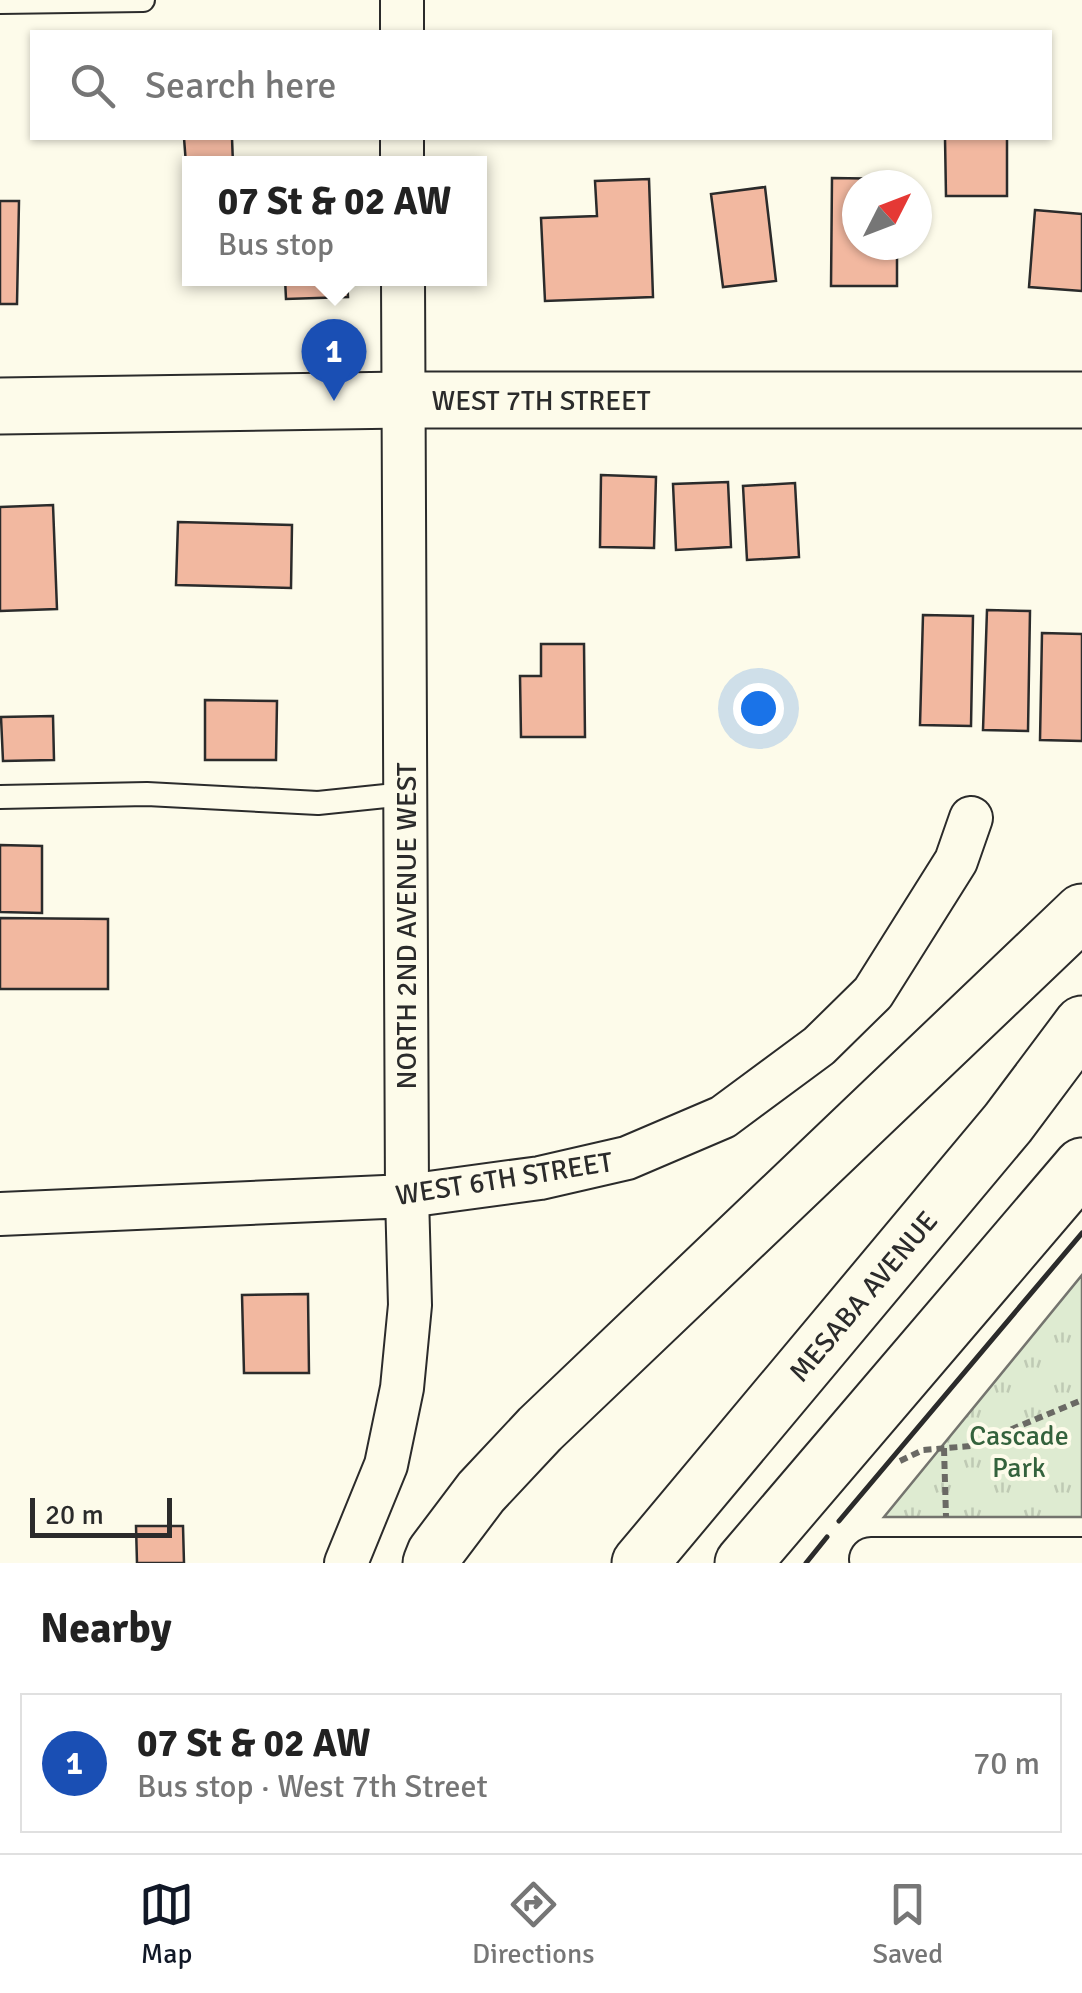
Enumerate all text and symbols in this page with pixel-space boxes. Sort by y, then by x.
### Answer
search box [30,30,1052,140]
icon: search [65,58,120,113]
text: Search here [145,62,337,109]
popup [182,156,487,286]
north arrow [842,170,932,260]
text: 07 St & 02 AW [218,178,451,225]
text: Bus stop [218,225,334,264]
pin: 1 [302,318,366,401]
street label: WEST 7TH STREET [431,384,651,418]
your location [733,683,784,734]
street label: NORTH 2ND AVENUE WEST [390,762,424,1089]
street label: WEST 6TH STREET [393,1145,615,1213]
street label: MESABA AVENUE [782,1204,945,1389]
park label: Cascade Park [969,1419,1069,1485]
scale bar [30,1493,172,1538]
text: 20 m [45,1498,104,1532]
text: Nearby [40,1603,172,1654]
text: 07 St & 02 AW [137,1720,371,1767]
text: 1 [66,1744,83,1783]
text: 70 m [973,1744,1040,1783]
text: Bus stop · West 7th Street [137,1767,488,1806]
tab: Map [139,1877,194,1971]
tab: Directions [472,1877,594,1971]
tab: Saved [872,1877,943,1971]

